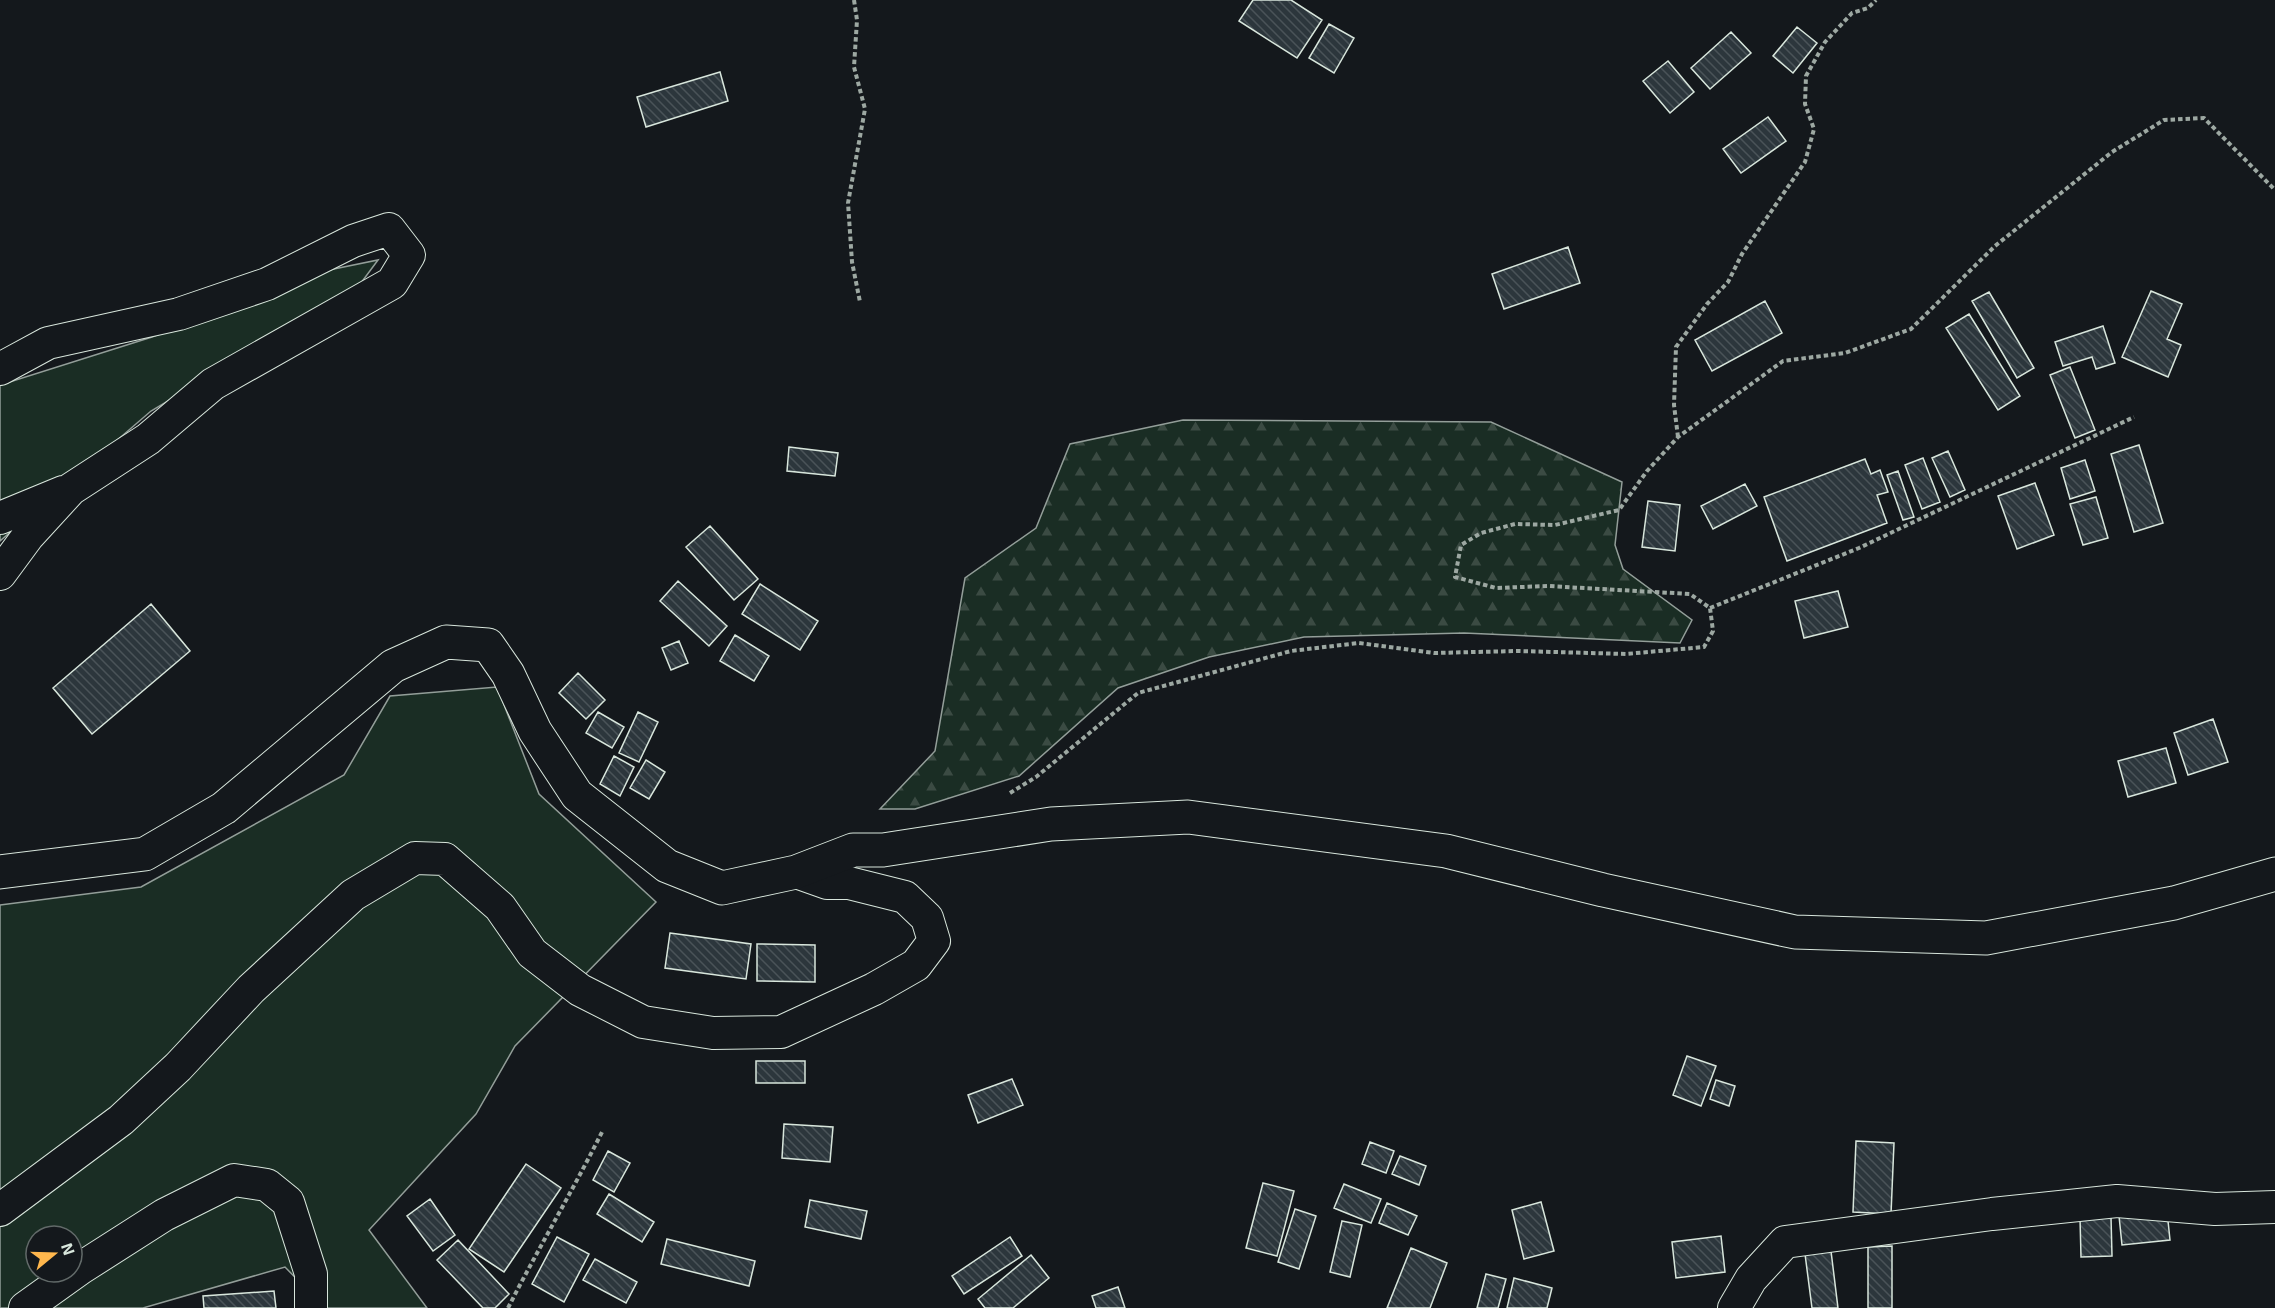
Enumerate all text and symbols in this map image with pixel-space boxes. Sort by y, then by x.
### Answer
north arrow [24,1224,84,1284]
text: N [58,1240,80,1258]

